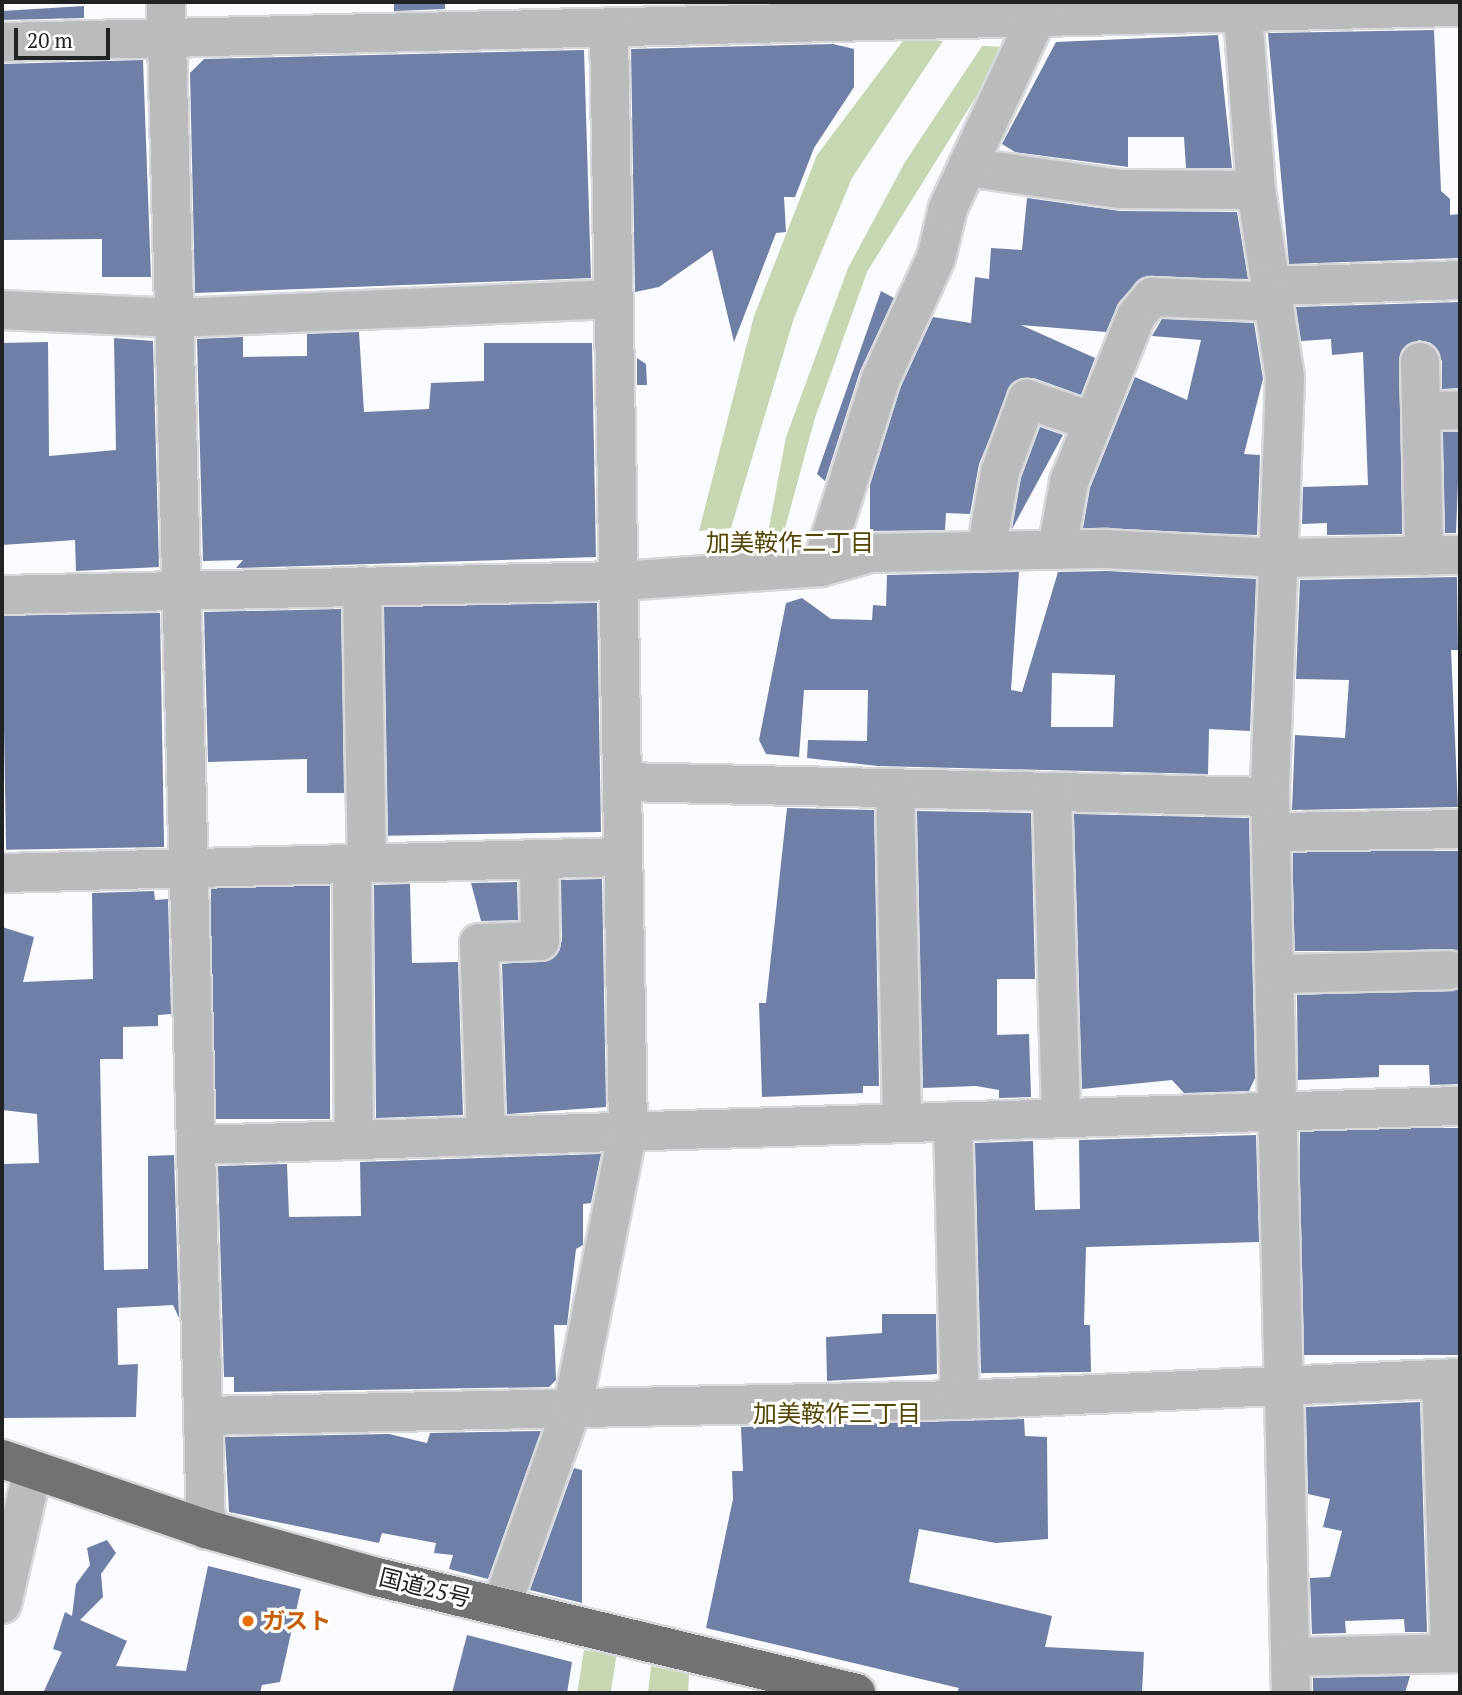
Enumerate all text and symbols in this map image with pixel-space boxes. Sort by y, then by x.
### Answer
scale bar [18,14,114,58]
text: 20 m [27,26,73,54]
district label: 加美鞍作二丁目 [706,529,874,557]
district label: 加美鞍作三丁目 [753,1400,921,1428]
street label: 国道25号 [376,1563,474,1613]
place label: ガスト [262,1607,331,1635]
marker: ガスト [240,1613,256,1629]

